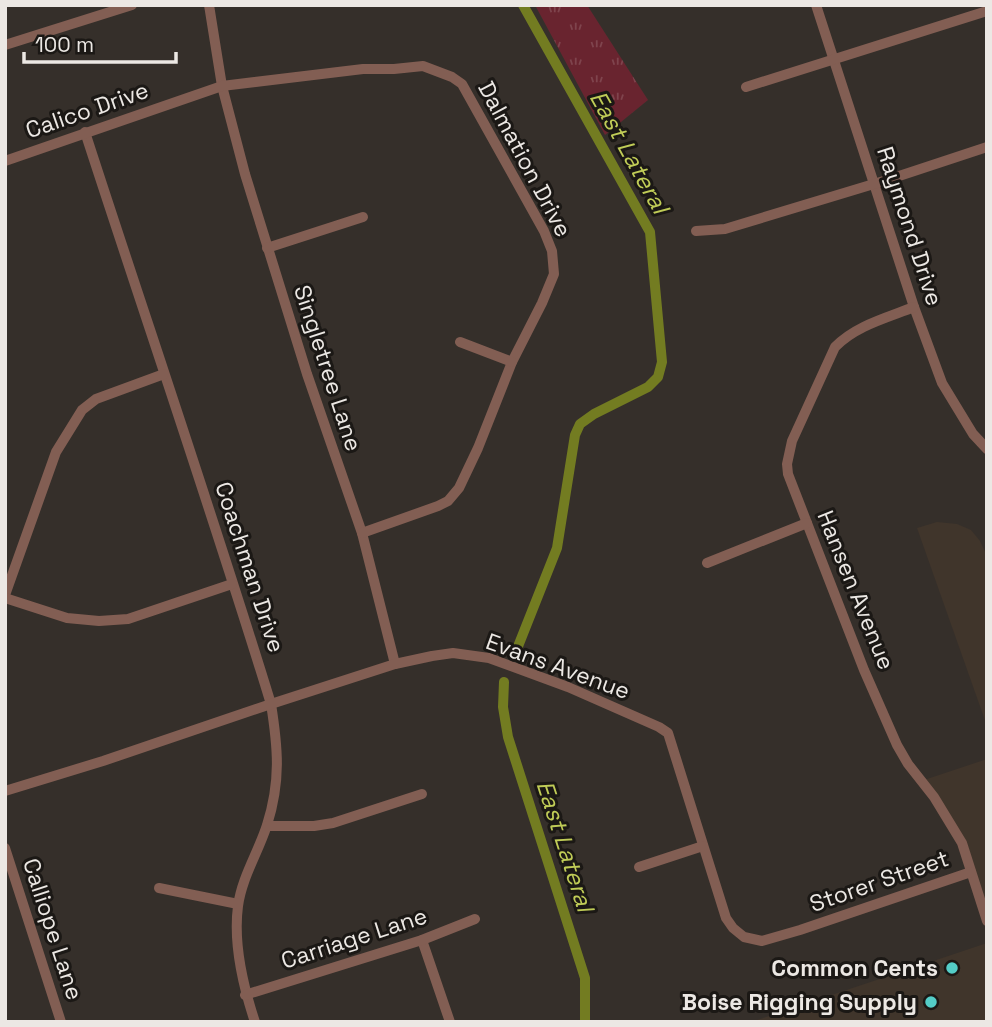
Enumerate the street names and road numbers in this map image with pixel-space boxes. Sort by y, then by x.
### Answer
street label: Calico Drive [21,75,153,145]
street label: Dalmation Drive [471,76,579,242]
street label: Raymond Drive [870,143,950,309]
street label: Singletree Lane [287,281,369,455]
street label: Coachman Drive [208,478,292,656]
street label: Hansen Avenue [810,506,902,674]
street label: Evans Avenue [482,626,634,706]
street label: Storer Street [805,843,953,919]
street label: Calliope Lane [16,854,90,1004]
street label: Carriage Lane [277,900,431,976]

